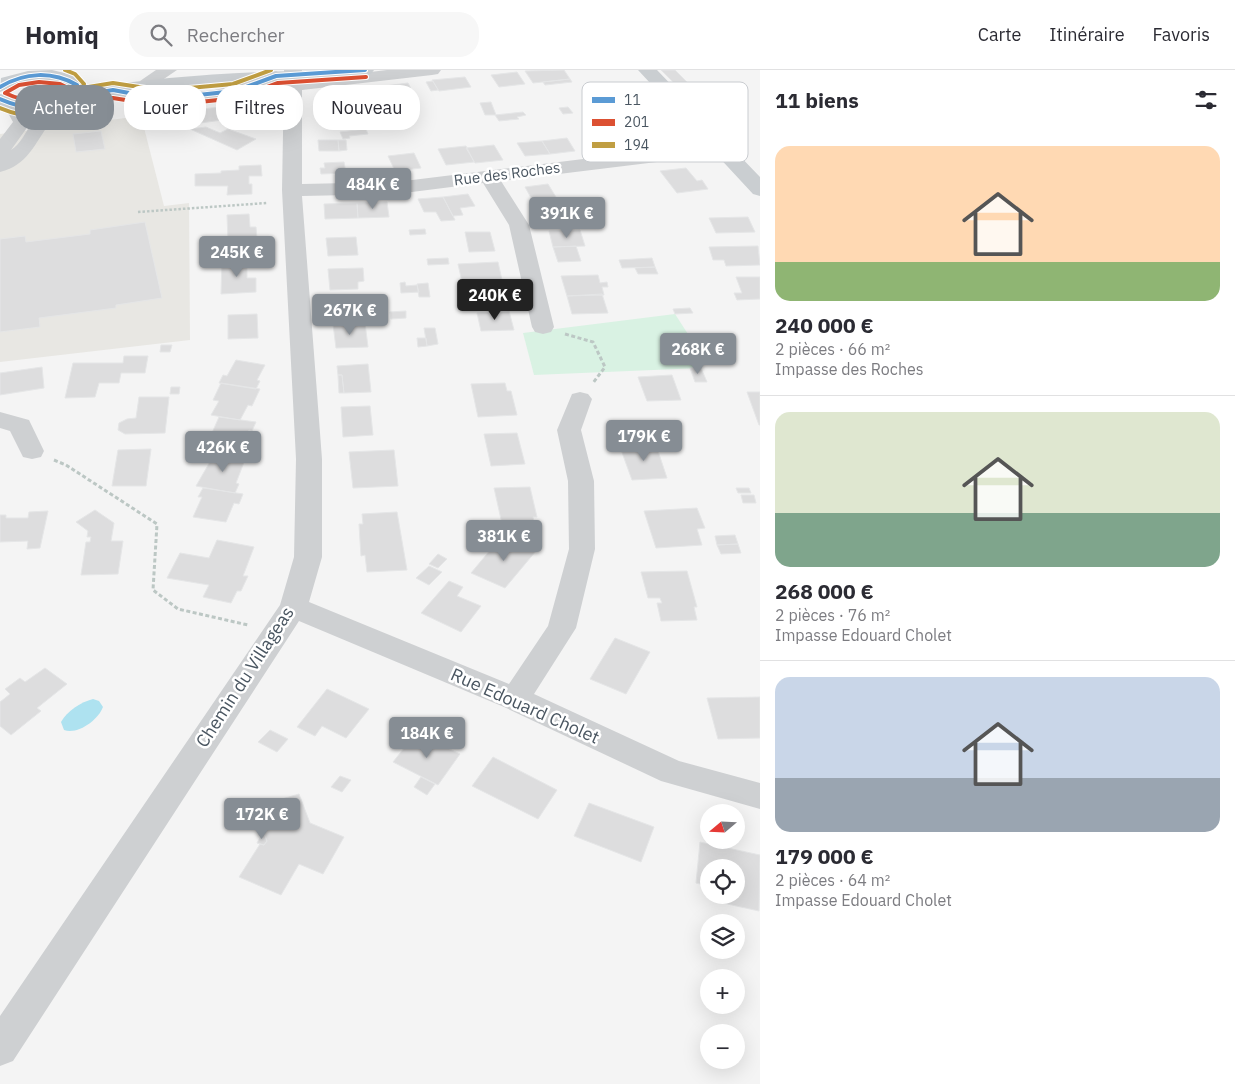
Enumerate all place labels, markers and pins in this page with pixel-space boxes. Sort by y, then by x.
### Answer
pin: 484K € [332,168,414,210]
pin: 391K € [526,196,608,239]
pin: 245K € [196,236,278,278]
pin: 240K € [454,278,536,321]
pin: 267K € [309,294,391,336]
pin: 268K € [657,332,739,375]
pin: 179K € [603,420,685,462]
pin: 426K € [182,430,264,473]
pin: 381K € [463,520,545,562]
pin: 184K € [386,716,468,759]
pin: 172K € [221,798,303,840]

